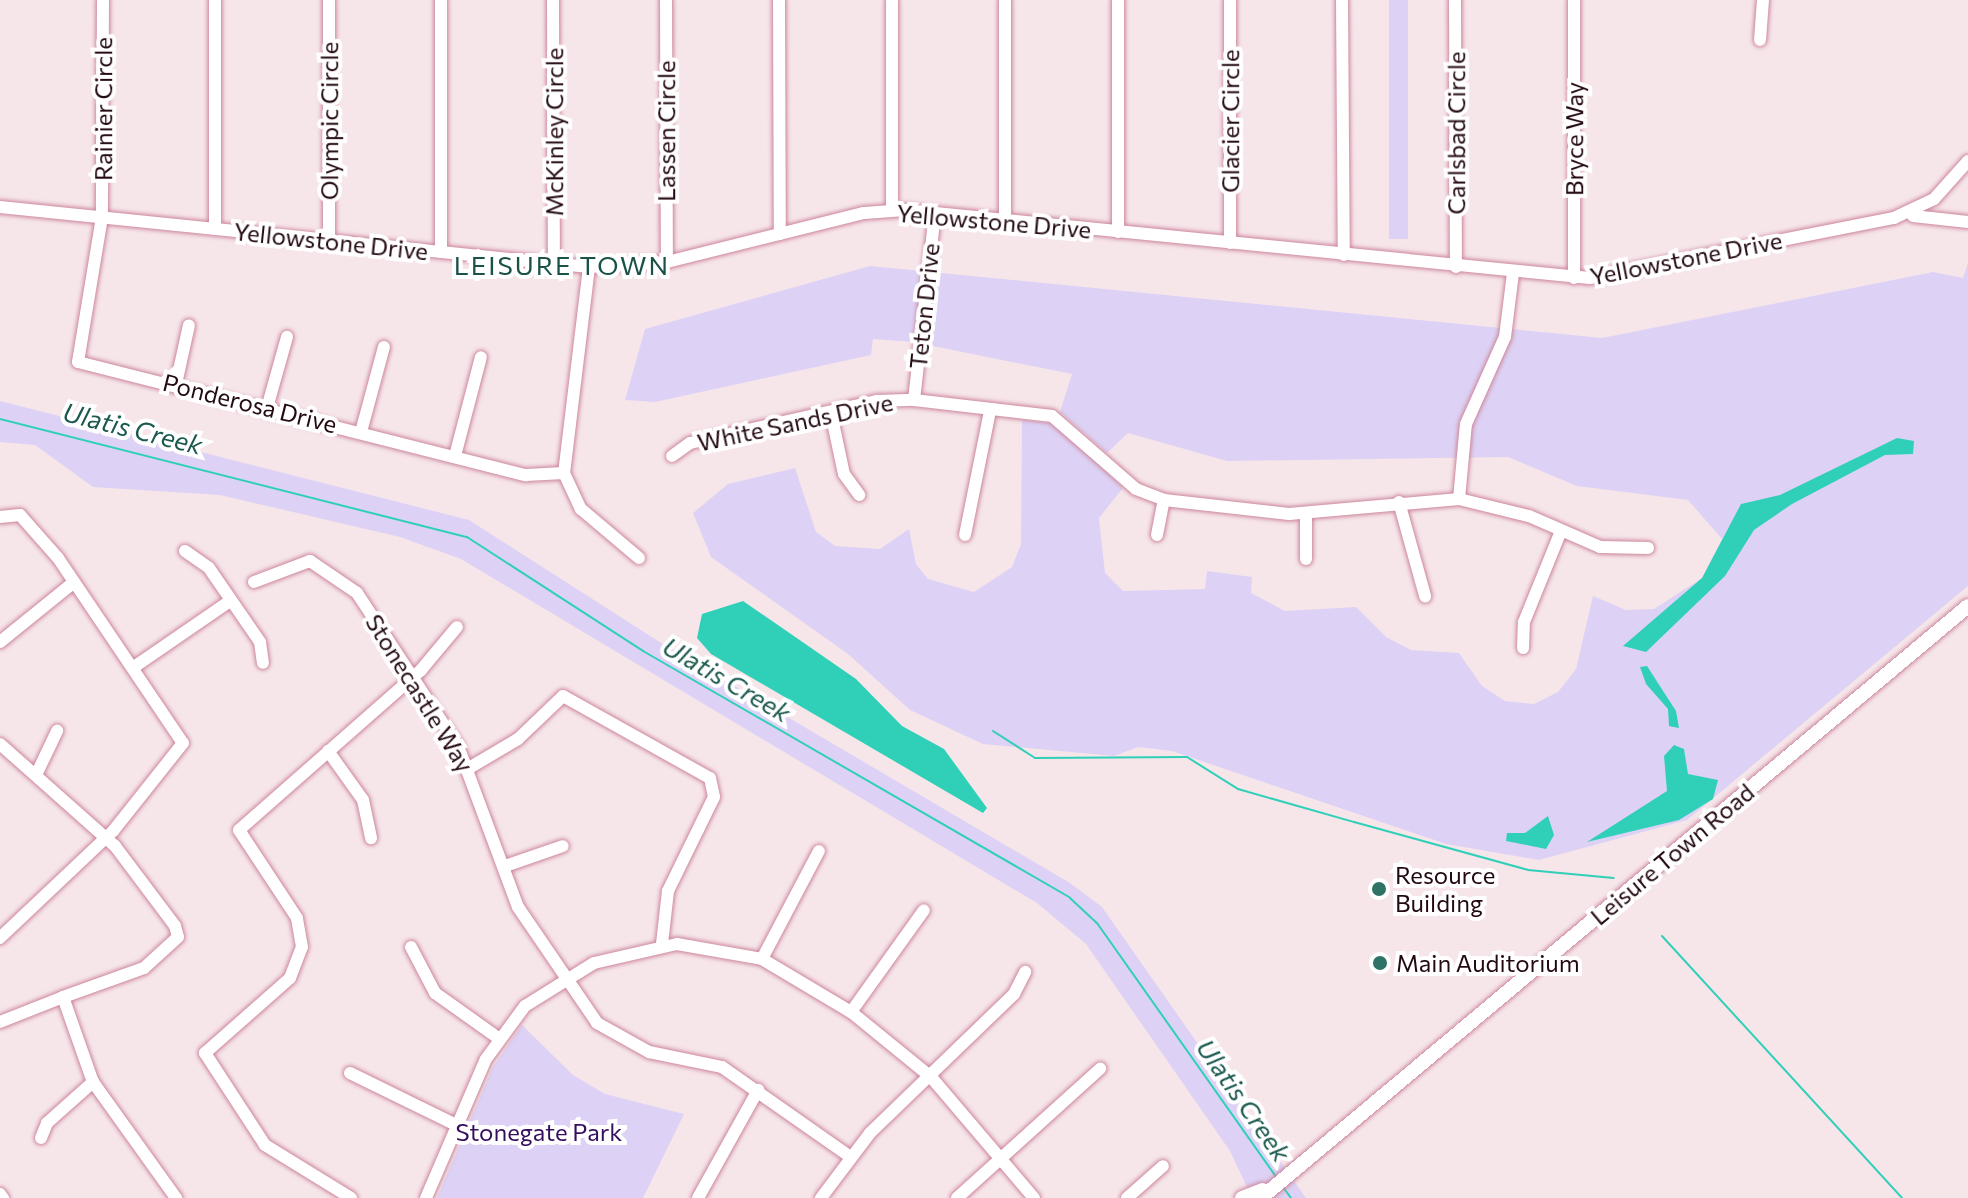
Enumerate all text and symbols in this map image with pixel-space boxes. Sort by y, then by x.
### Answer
street label: Rainier Circle [89,37,117,181]
street label: Olympic Circle [315,42,343,200]
street label: McKinley Circle [540,48,568,216]
street label: Glacier Circle [1216,49,1244,193]
street label: Carlsbad Circle [1442,51,1470,215]
street label: Lassen Circle [652,60,680,202]
street label: Bryce Way [1560,82,1588,196]
street label: Yellowstone Drive [896,198,1092,244]
street label: Yellowstone Drive [232,216,430,266]
street label: Yellowstone Drive [1587,225,1785,291]
street label: Teton Drive [903,242,945,370]
district label: LEISURE TOWN [454,249,670,281]
street label: Ponderosa Drive [160,367,340,439]
street label: White Sands Drive [695,387,895,457]
water label: Ulatis Creek [60,396,206,460]
street label: Stonecastle Way [360,609,480,777]
water label: Ulatis Creek [657,630,797,728]
street label: Leisure Town Road [1584,777,1760,931]
place label: Resource Building [1395,861,1495,917]
marker: Resource Building [1370,880,1388,898]
place label: Main Auditorium [1396,949,1580,977]
marker: Main Auditorium [1371,954,1389,972]
water label: Ulatis Creek [1190,1033,1298,1167]
park label: Stonegate Park [456,1118,622,1146]

